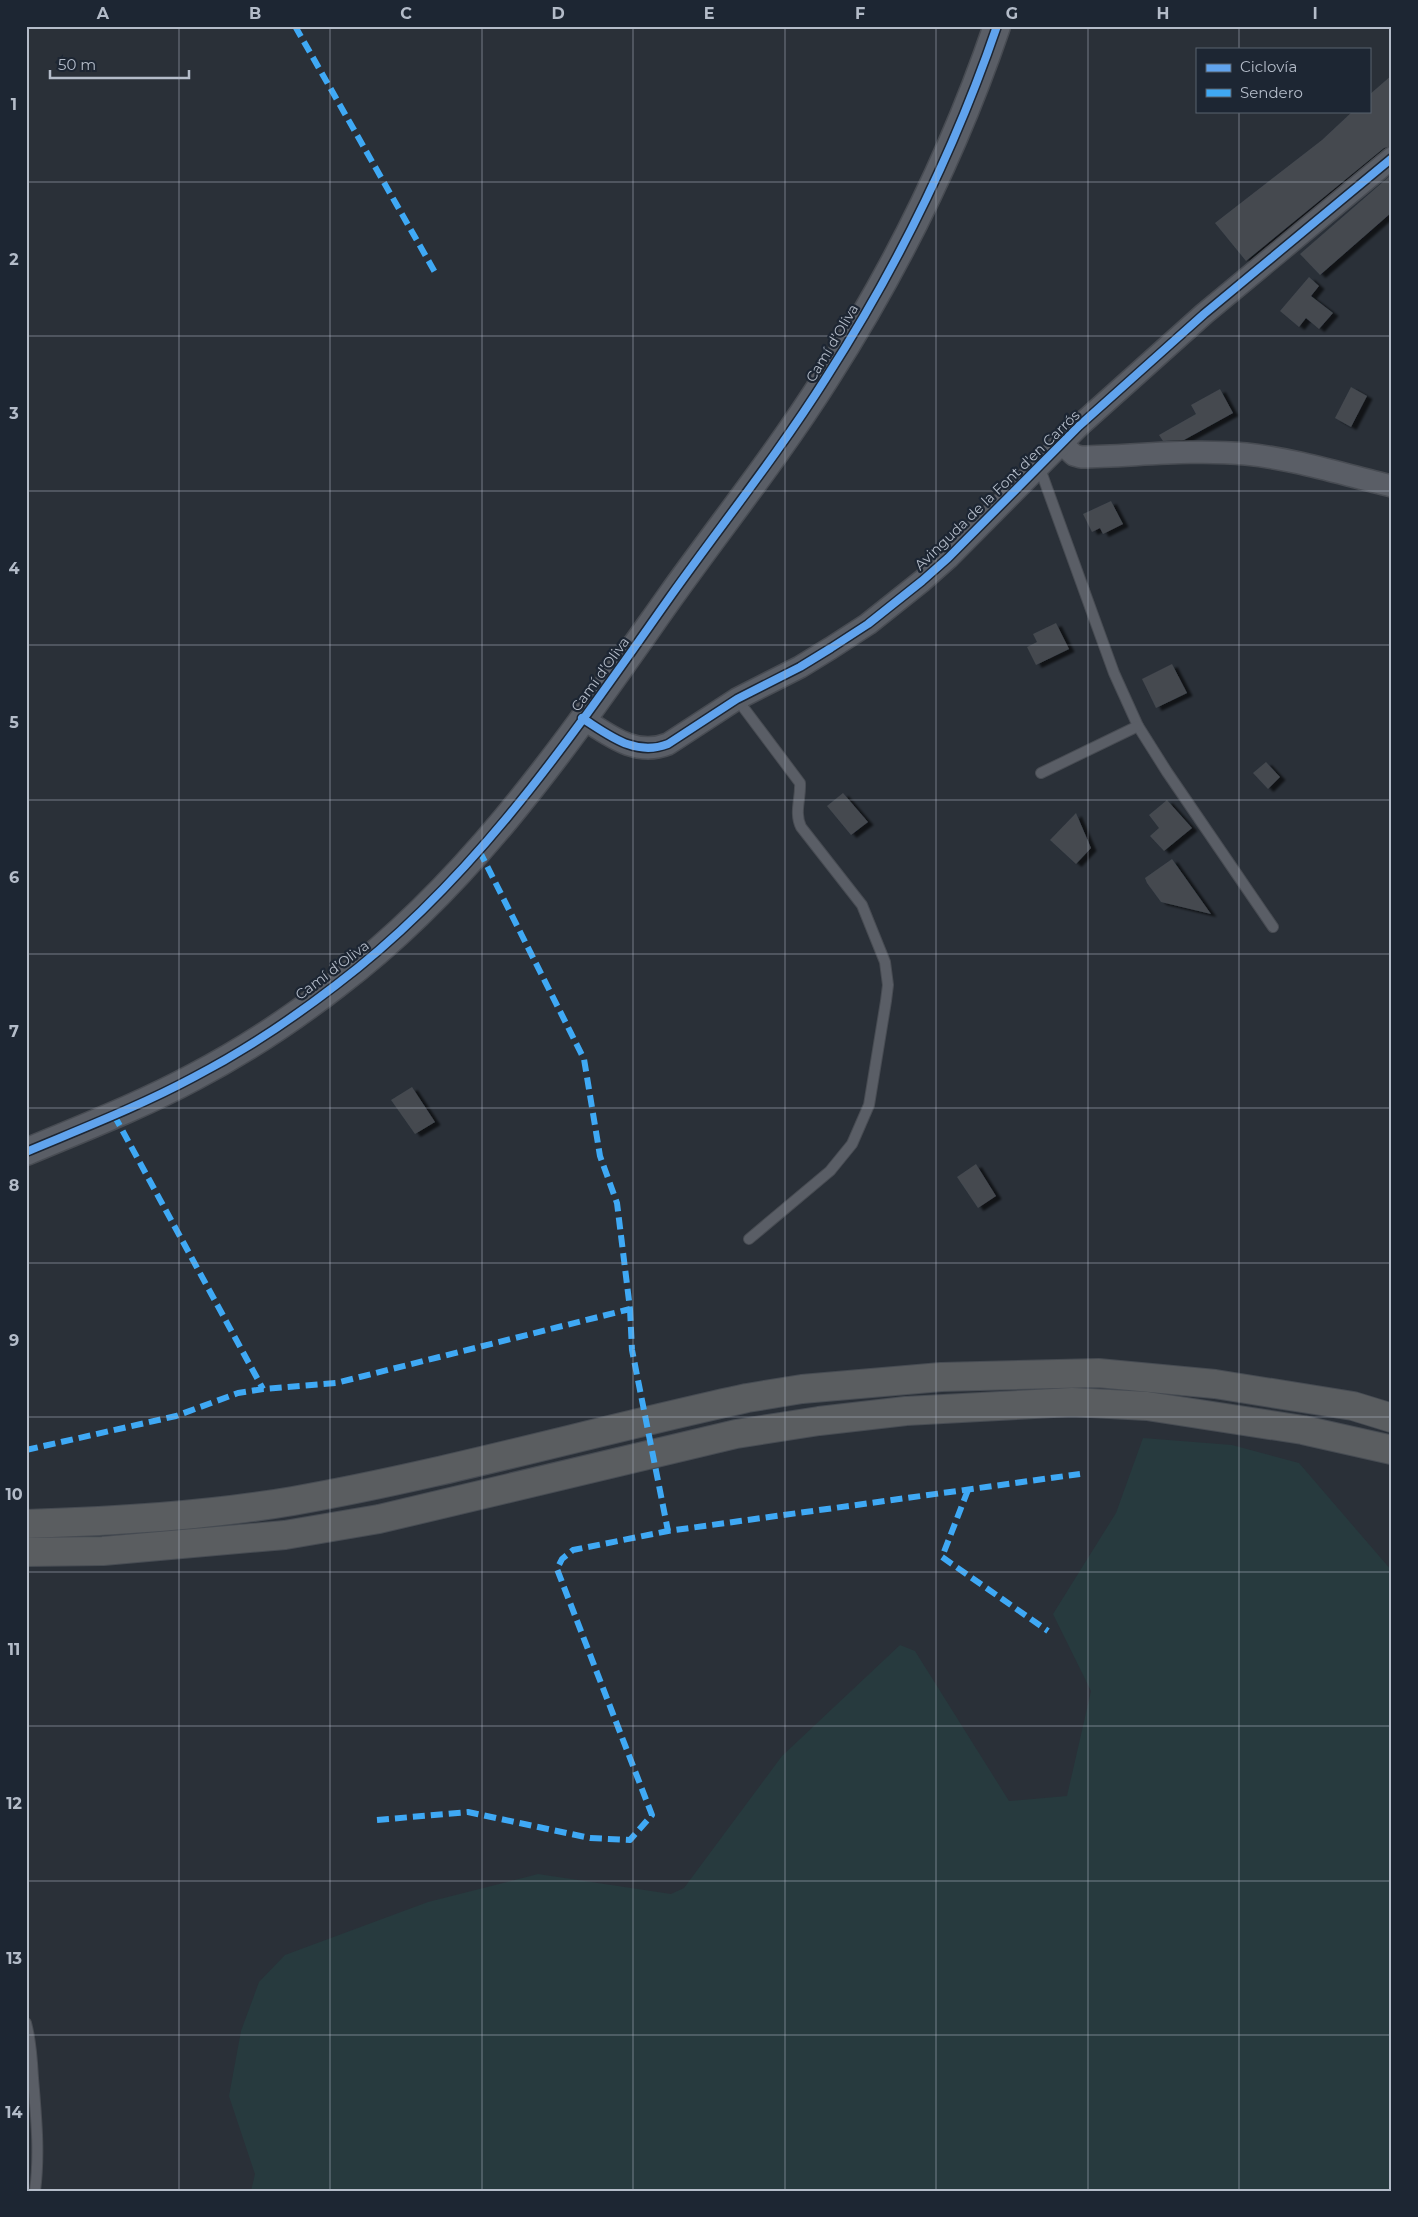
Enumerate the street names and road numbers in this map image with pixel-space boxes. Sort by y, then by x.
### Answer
street label: Camí d’Oliva [802,301,862,385]
street label: Avinguda de la Font d'en Carrós [911,406,1083,574]
street label: Camí d’Oliva [567,633,633,715]
street label: Camí d’Oliva [292,936,372,1004]

